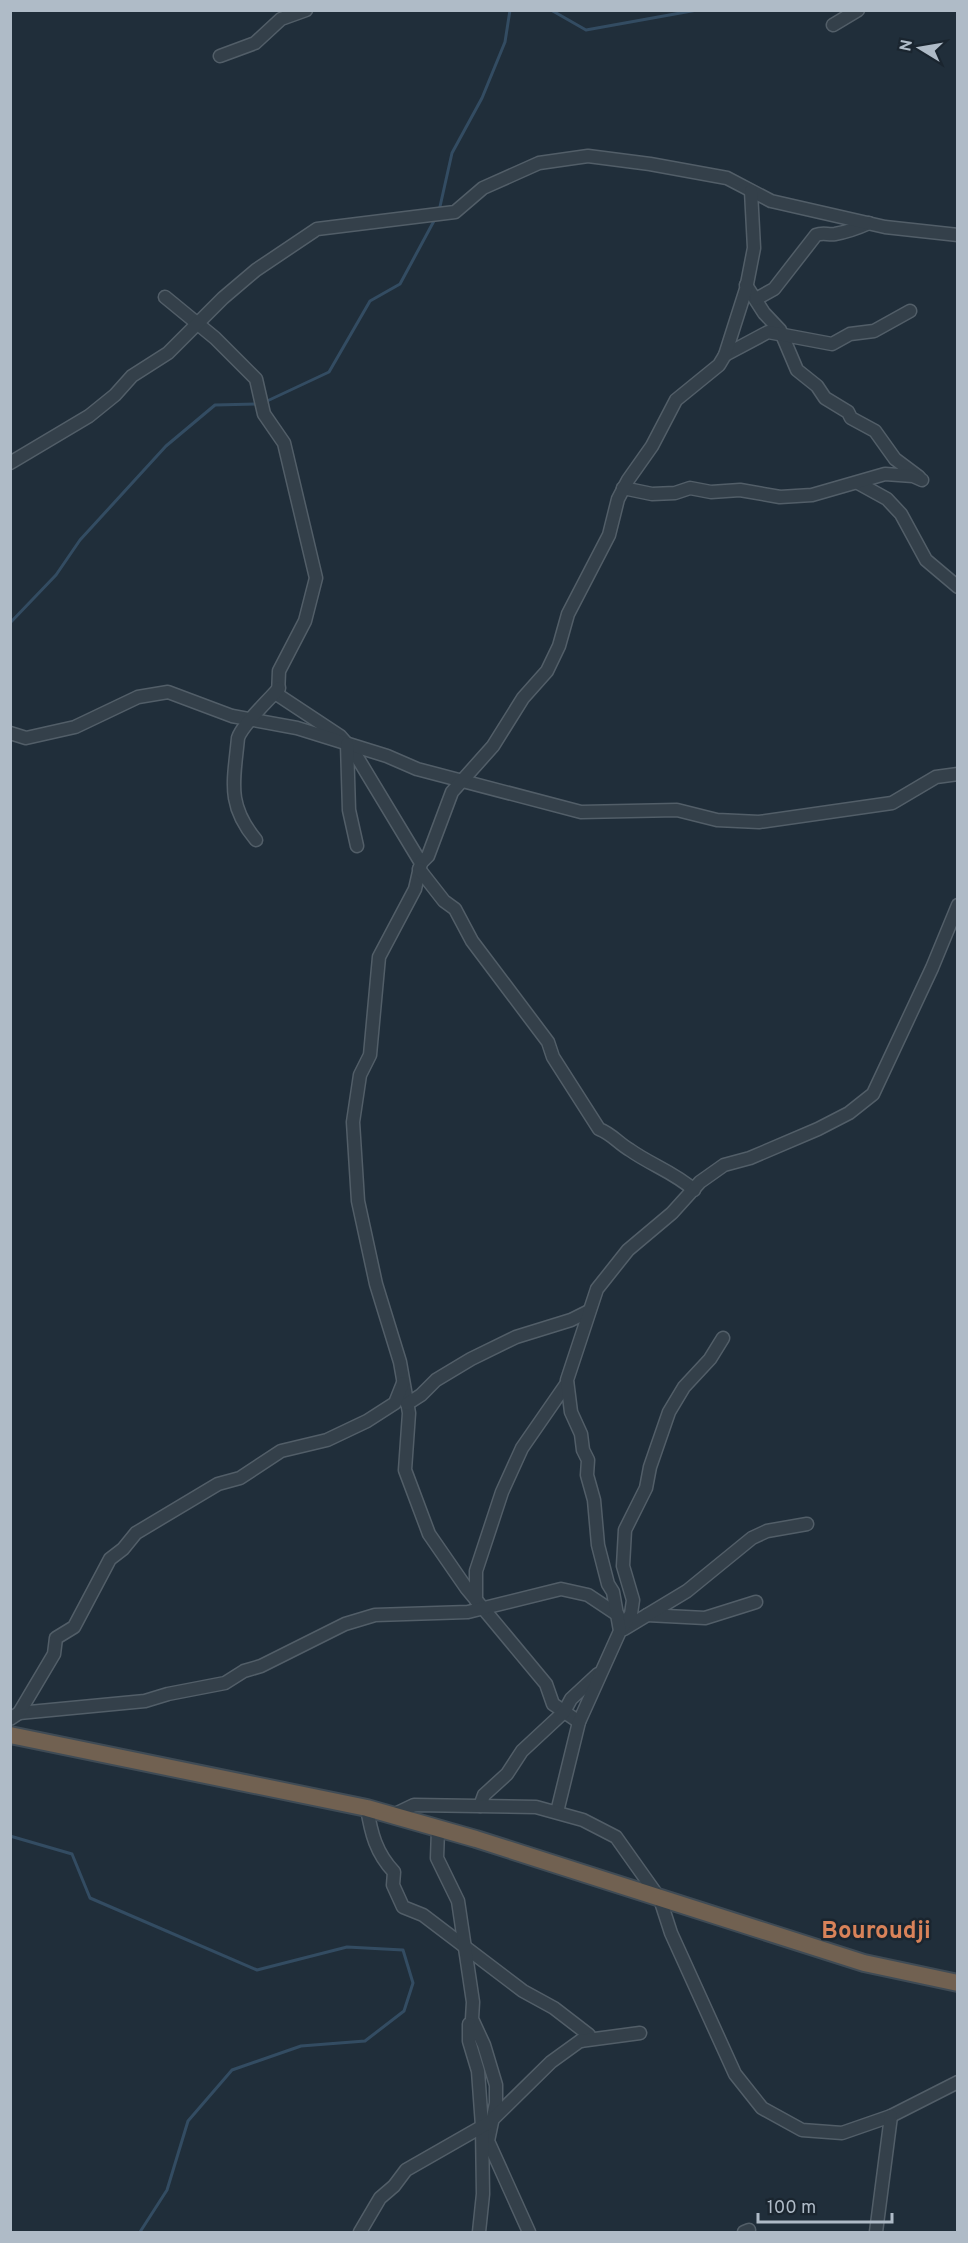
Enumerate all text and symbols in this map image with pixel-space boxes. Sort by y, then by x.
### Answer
north arrow [890,18,950,78]
text: N [896,38,918,53]
district label: Bouroudji [821,1917,931,1947]
scale bar [758,2186,892,2224]
text: 100 m [767,2197,816,2220]

